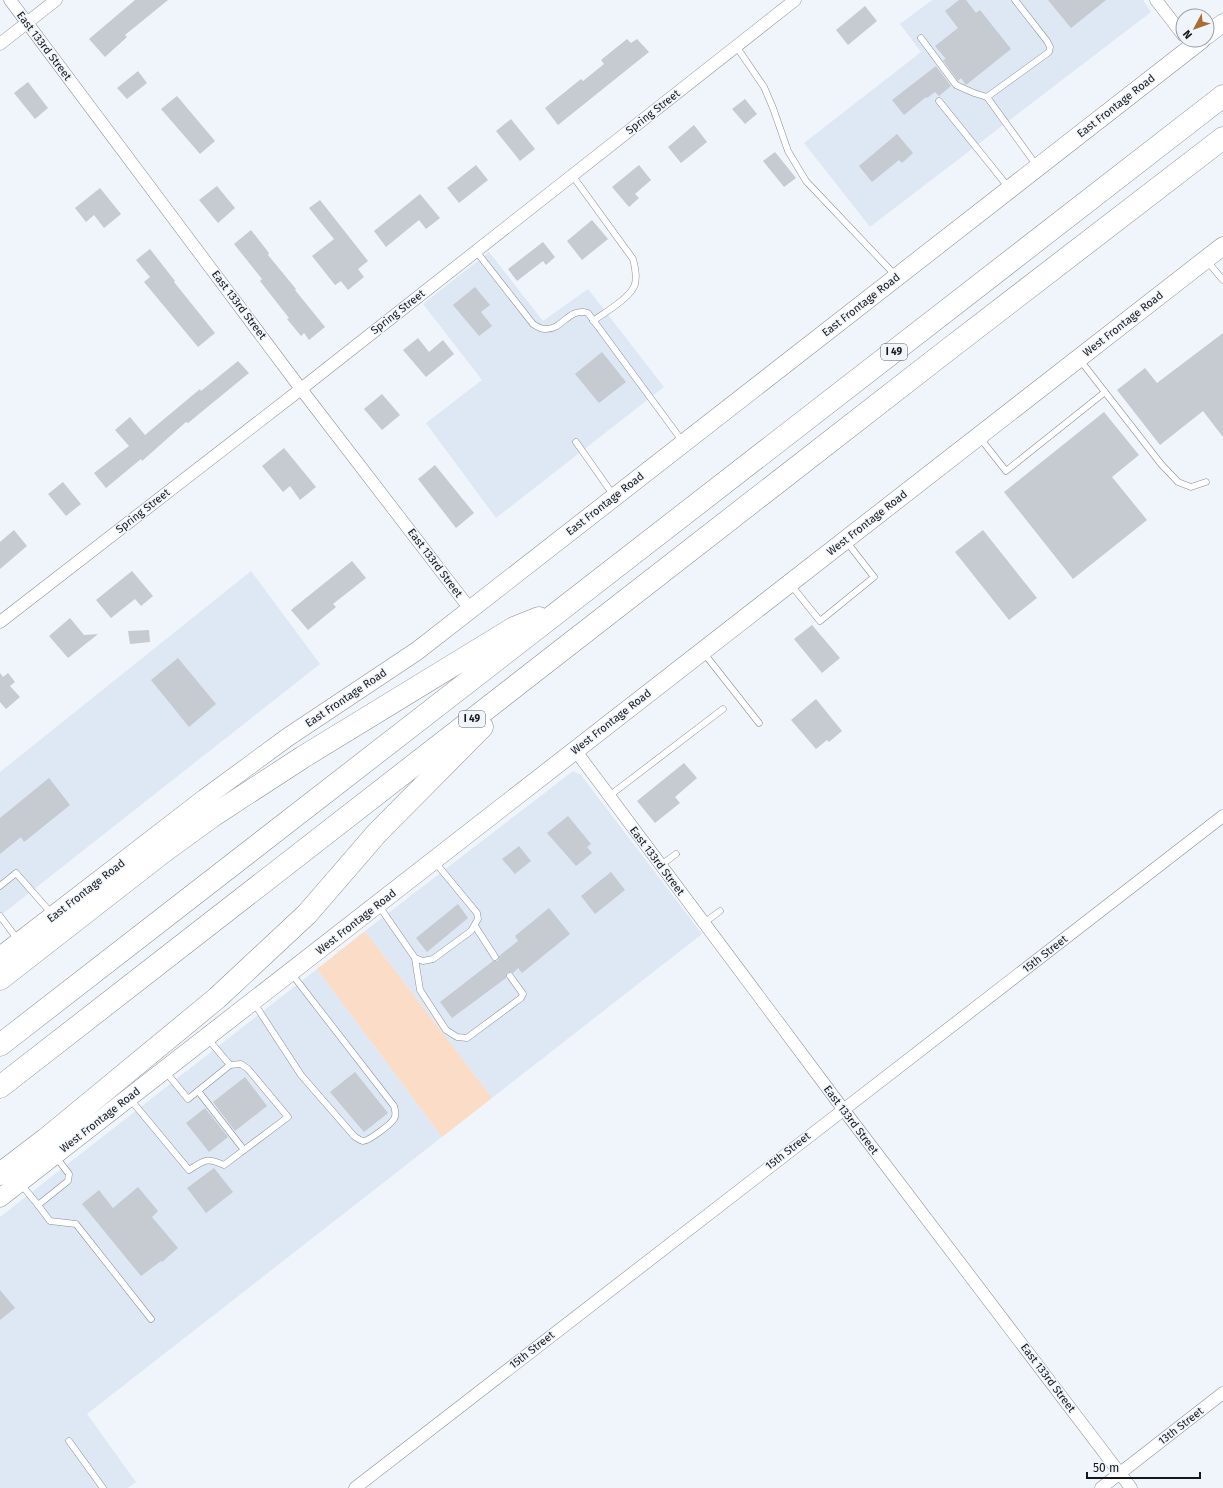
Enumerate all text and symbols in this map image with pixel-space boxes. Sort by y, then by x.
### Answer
north arrow [1175,8,1215,48]
street label: East 133rd Street [14,9,74,83]
text: N [1181,27,1195,41]
street label: East Frontage Road [1075,72,1157,140]
street label: Spring Street [623,87,683,137]
street label: East 133rd Street [209,268,269,342]
street label: East Frontage Road [820,271,902,339]
street label: Spring Street [368,287,428,337]
street label: West Frontage Road [1080,289,1166,359]
road number: I 49 [881,344,907,360]
street label: East Frontage Road [564,470,646,538]
street label: Spring Street [113,486,173,536]
street label: West Frontage Road [824,488,910,558]
street label: East 133rd Street [405,526,465,600]
street label: East Frontage Road [303,666,389,730]
street label: West Frontage Road [568,687,654,757]
road number: I 49 [459,711,485,727]
street label: East 133rd Street [627,824,687,898]
street label: East Frontage Road [45,857,127,925]
street label: West Frontage Road [313,887,399,957]
street label: 15th Street [1020,932,1070,976]
street label: East 133rd Street [821,1083,881,1157]
street label: West Frontage Road [57,1085,143,1155]
street label: 15th Street [763,1129,813,1173]
street label: 15th Street [507,1328,557,1372]
street label: East 133rd Street [1018,1341,1078,1415]
street label: 13th Street [1156,1404,1206,1448]
scale bar [1087,1454,1200,1480]
text: 50 m [1093,1461,1119,1475]

